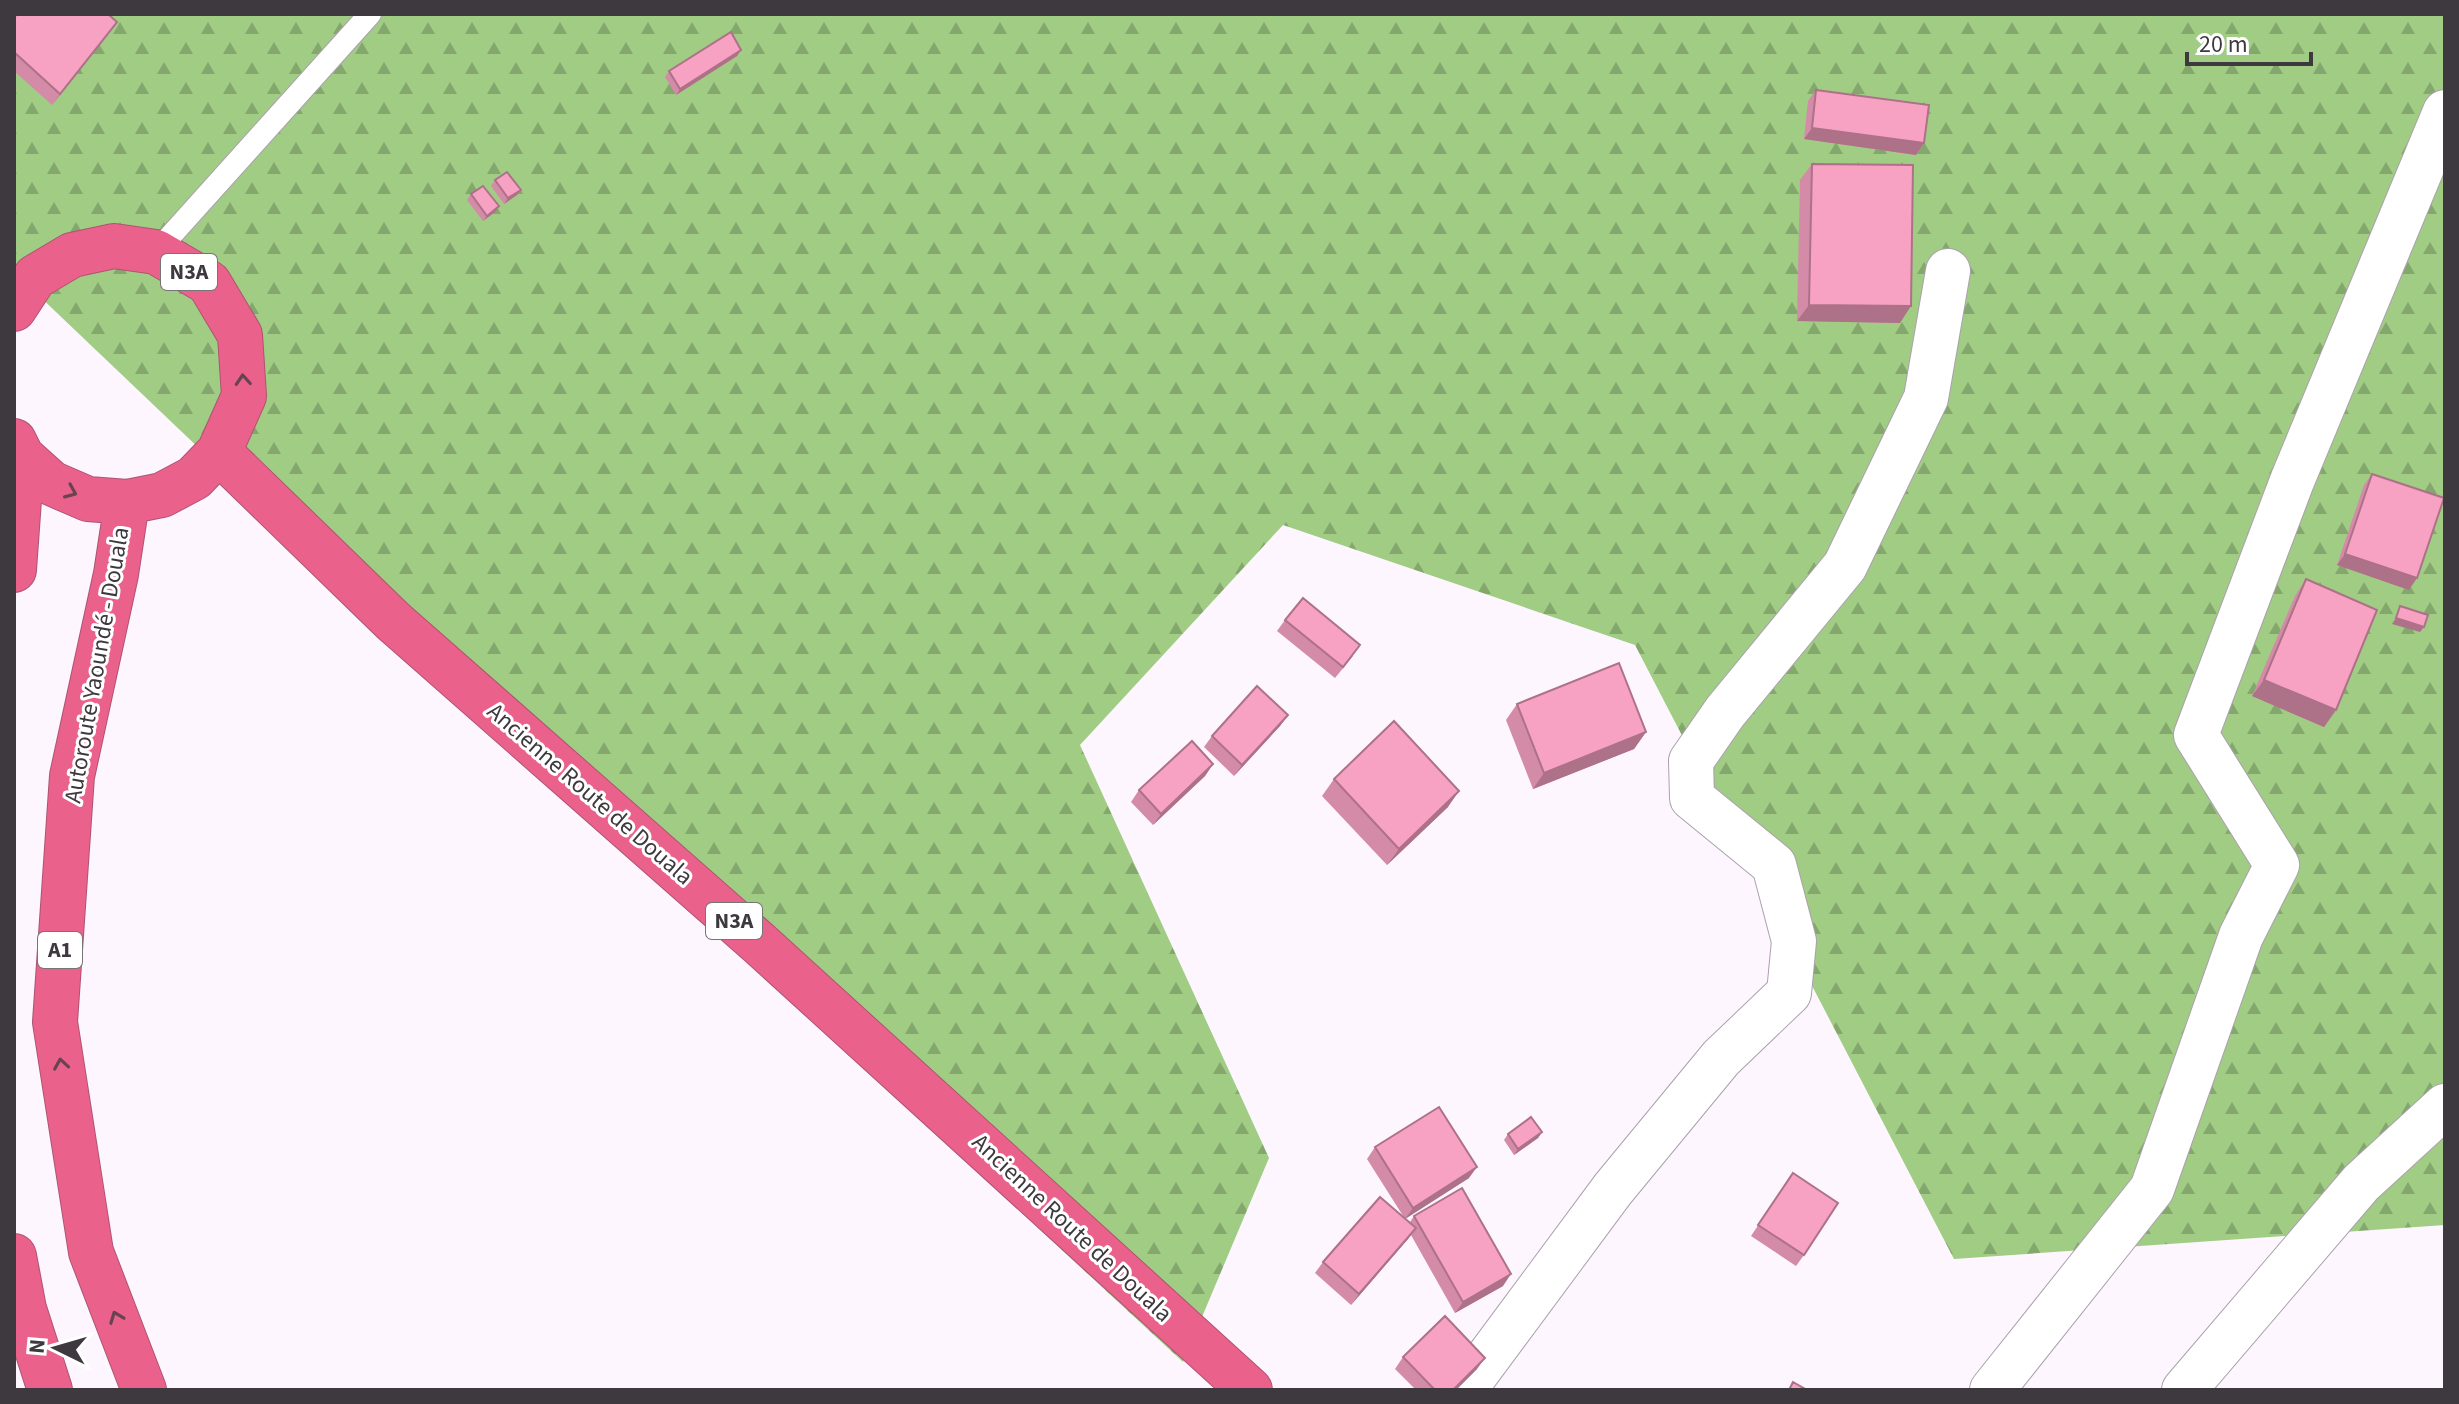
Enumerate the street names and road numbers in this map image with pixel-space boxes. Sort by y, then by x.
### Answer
road number: N3A [161,254,217,290]
street label: Autoroute Yaoundé - Douala [55,524,139,806]
street label: Ancienne Route de Douala [479,695,701,893]
road number: N3A [706,903,762,939]
road number: A1 [38,932,82,968]
street label: Ancienne Route de Douala [964,1126,1180,1330]

